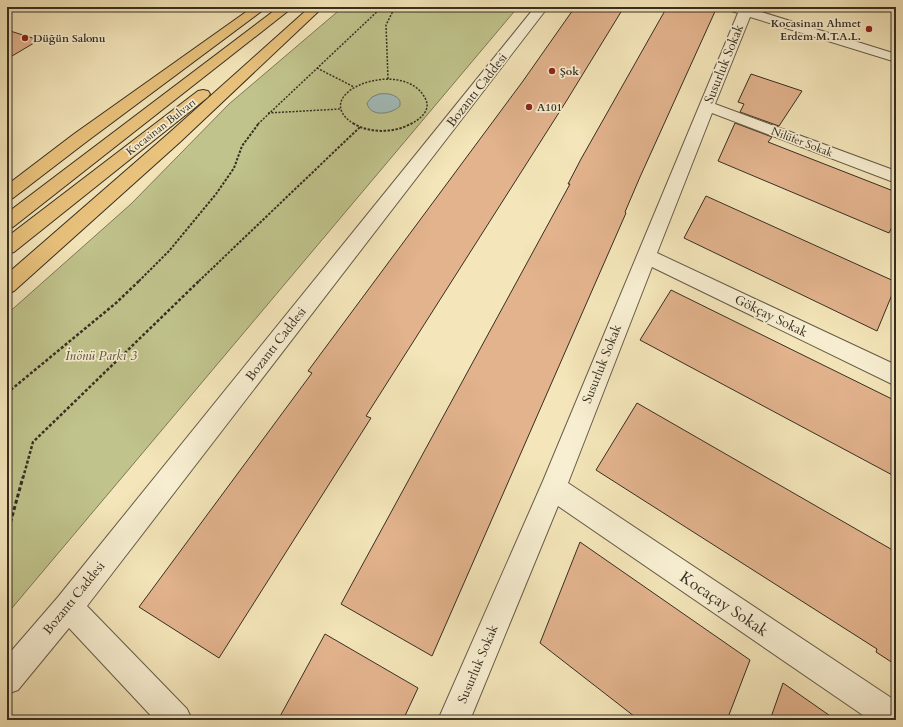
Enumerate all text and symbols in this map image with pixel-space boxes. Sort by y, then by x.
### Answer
place label: Kocasinan Ahmet Erdem M.T.A.L. [771,16,861,44]
street label: Susurluk Sokak [700,22,748,106]
marker: Kocasinan Ahmet Erdem M.T.A.L. [864,24,874,34]
place label: Düğün Salonu [33,31,106,46]
marker: Düğün Salonu [20,33,30,43]
street label: Bozantı Caddesi [442,49,512,131]
place label: Şok [560,64,579,79]
marker: Şok [547,66,557,76]
street label: Kocasinan Bulvarı [123,95,199,159]
place label: A101 [537,100,562,115]
marker: A101 [524,102,534,112]
street label: Nilüfer Sokak [769,123,835,161]
street label: Gökçay Sokak [731,291,811,341]
street label: Bozantı Caddesi [241,303,311,385]
street label: Susurluk Sokak [578,322,626,406]
park label: İnönü Parkı 3 [65,347,137,365]
street label: Bozantı Caddesi [39,557,109,638]
street label: Kocaçay Sokak [675,566,773,642]
street label: Susurluk Sokak [453,622,503,706]

